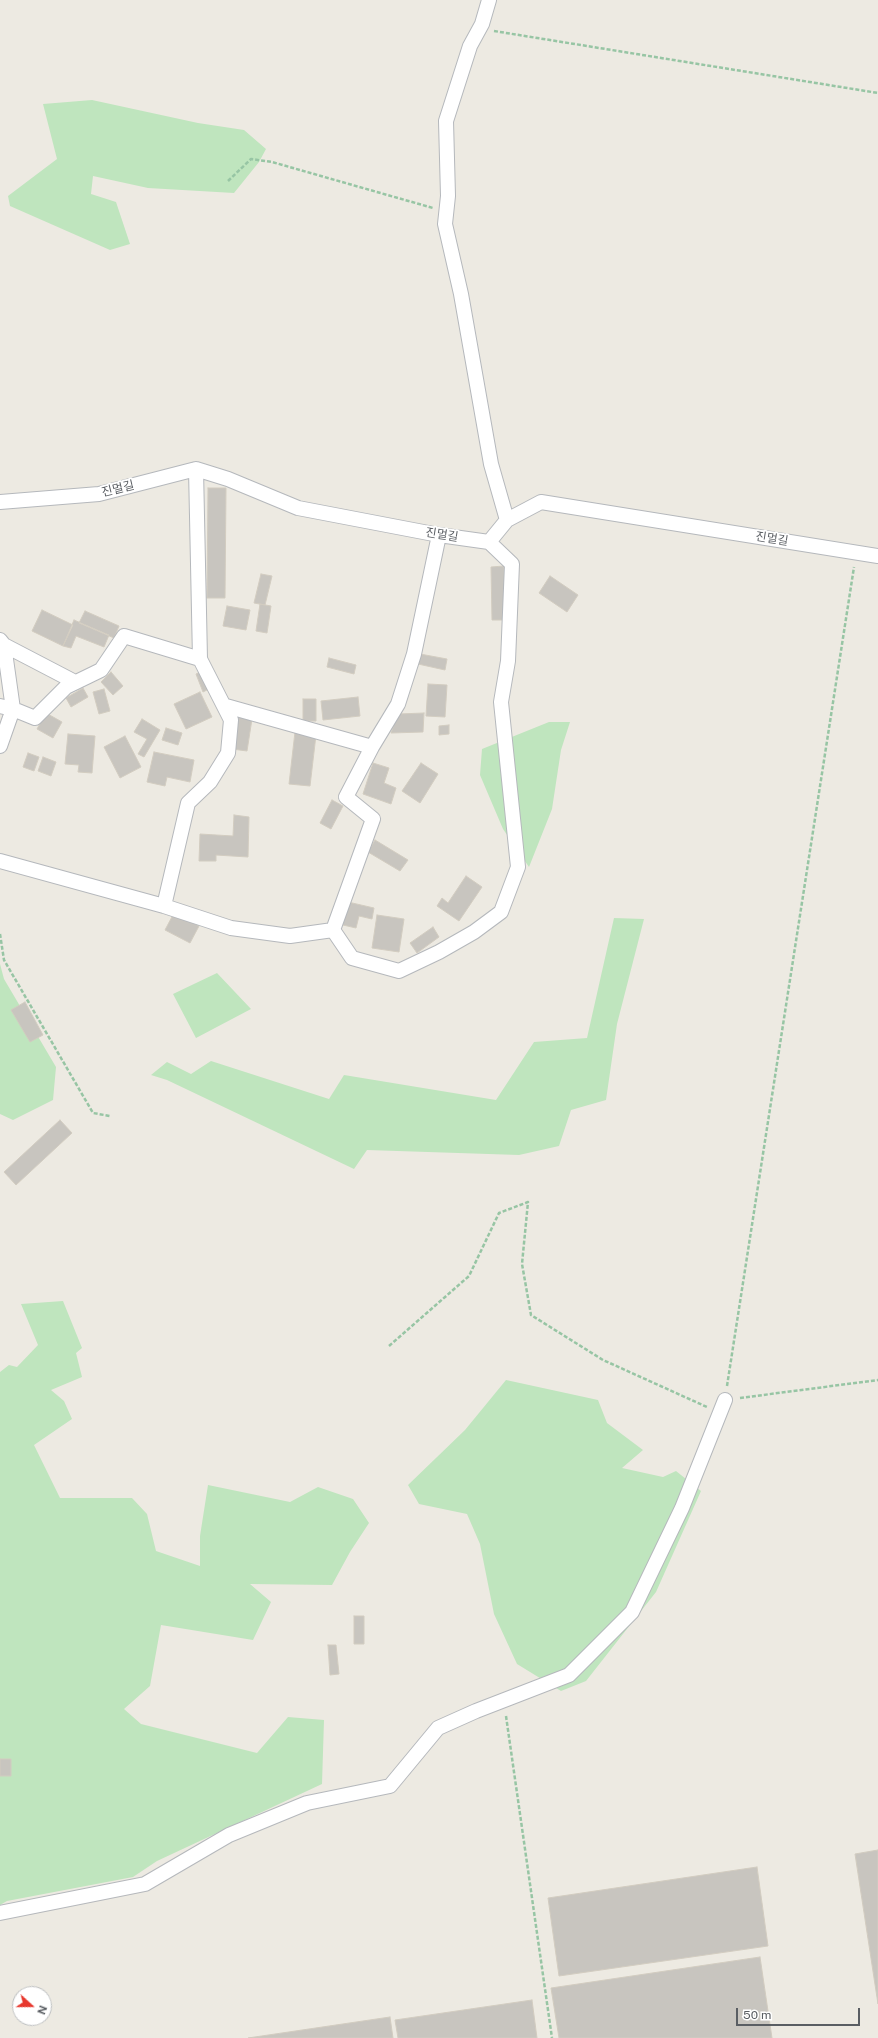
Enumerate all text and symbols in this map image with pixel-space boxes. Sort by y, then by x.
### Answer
street label: 진멀길 [100,478,136,500]
street label: 진멀길 [425,525,459,545]
street label: 진멀길 [755,529,789,549]
north arrow [12,1986,52,2026]
scale bar [738,2000,862,2026]
text: N [35,2004,49,2016]
text: 50 m [743,2008,771,2022]

